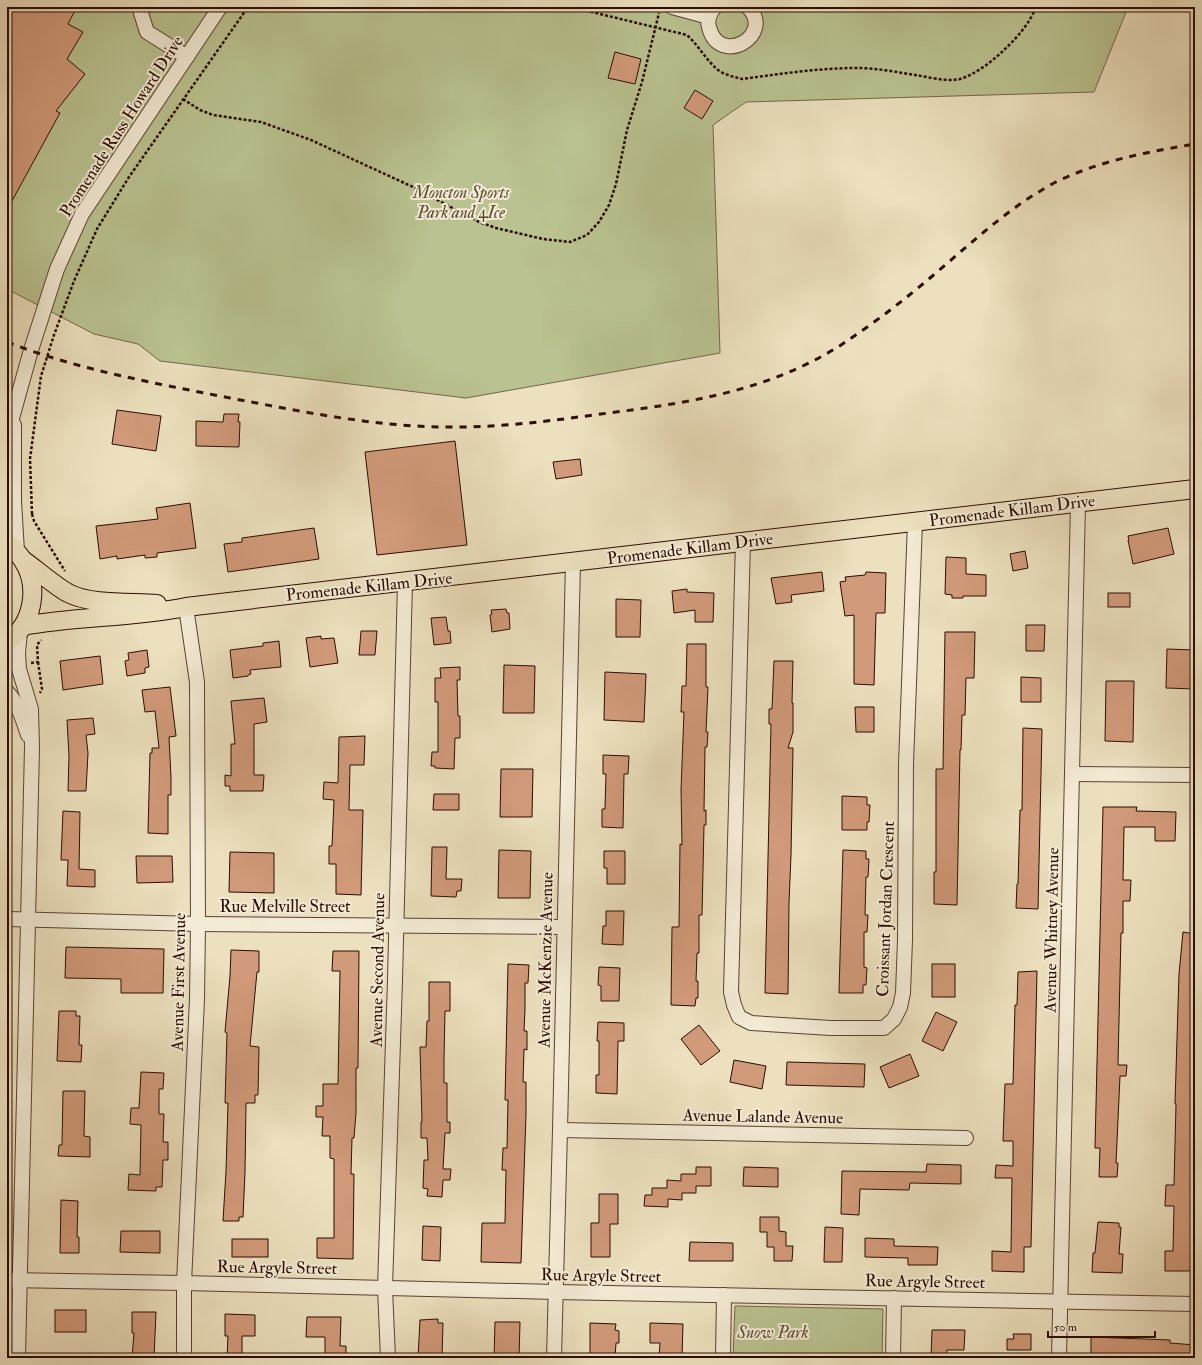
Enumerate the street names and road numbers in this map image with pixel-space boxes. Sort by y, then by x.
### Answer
street label: Promenade Russ Howard Drive [55,32,188,221]
street label: Promenade Killam Drive [928,490,1096,531]
street label: Promenade Killam Drive [606,528,774,569]
street label: Promenade Killam Drive [285,567,453,606]
street label: Croissant Jordan Crescent [872,820,900,997]
street label: Avenue Whitney Avenue [1040,847,1064,1014]
street label: Avenue McKenzie Avenue [533,872,558,1049]
street label: Avenue Second Avenue [366,893,389,1048]
street label: Rue Melville Street [219,896,351,917]
street label: Avenue First Avenue [167,913,190,1052]
street label: Avenue Lalande Avenue [682,1105,843,1128]
street label: Rue Argyle Street [217,1256,338,1280]
street label: Rue Argyle Street [541,1264,662,1288]
street label: Rue Argyle Street [865,1270,986,1294]

